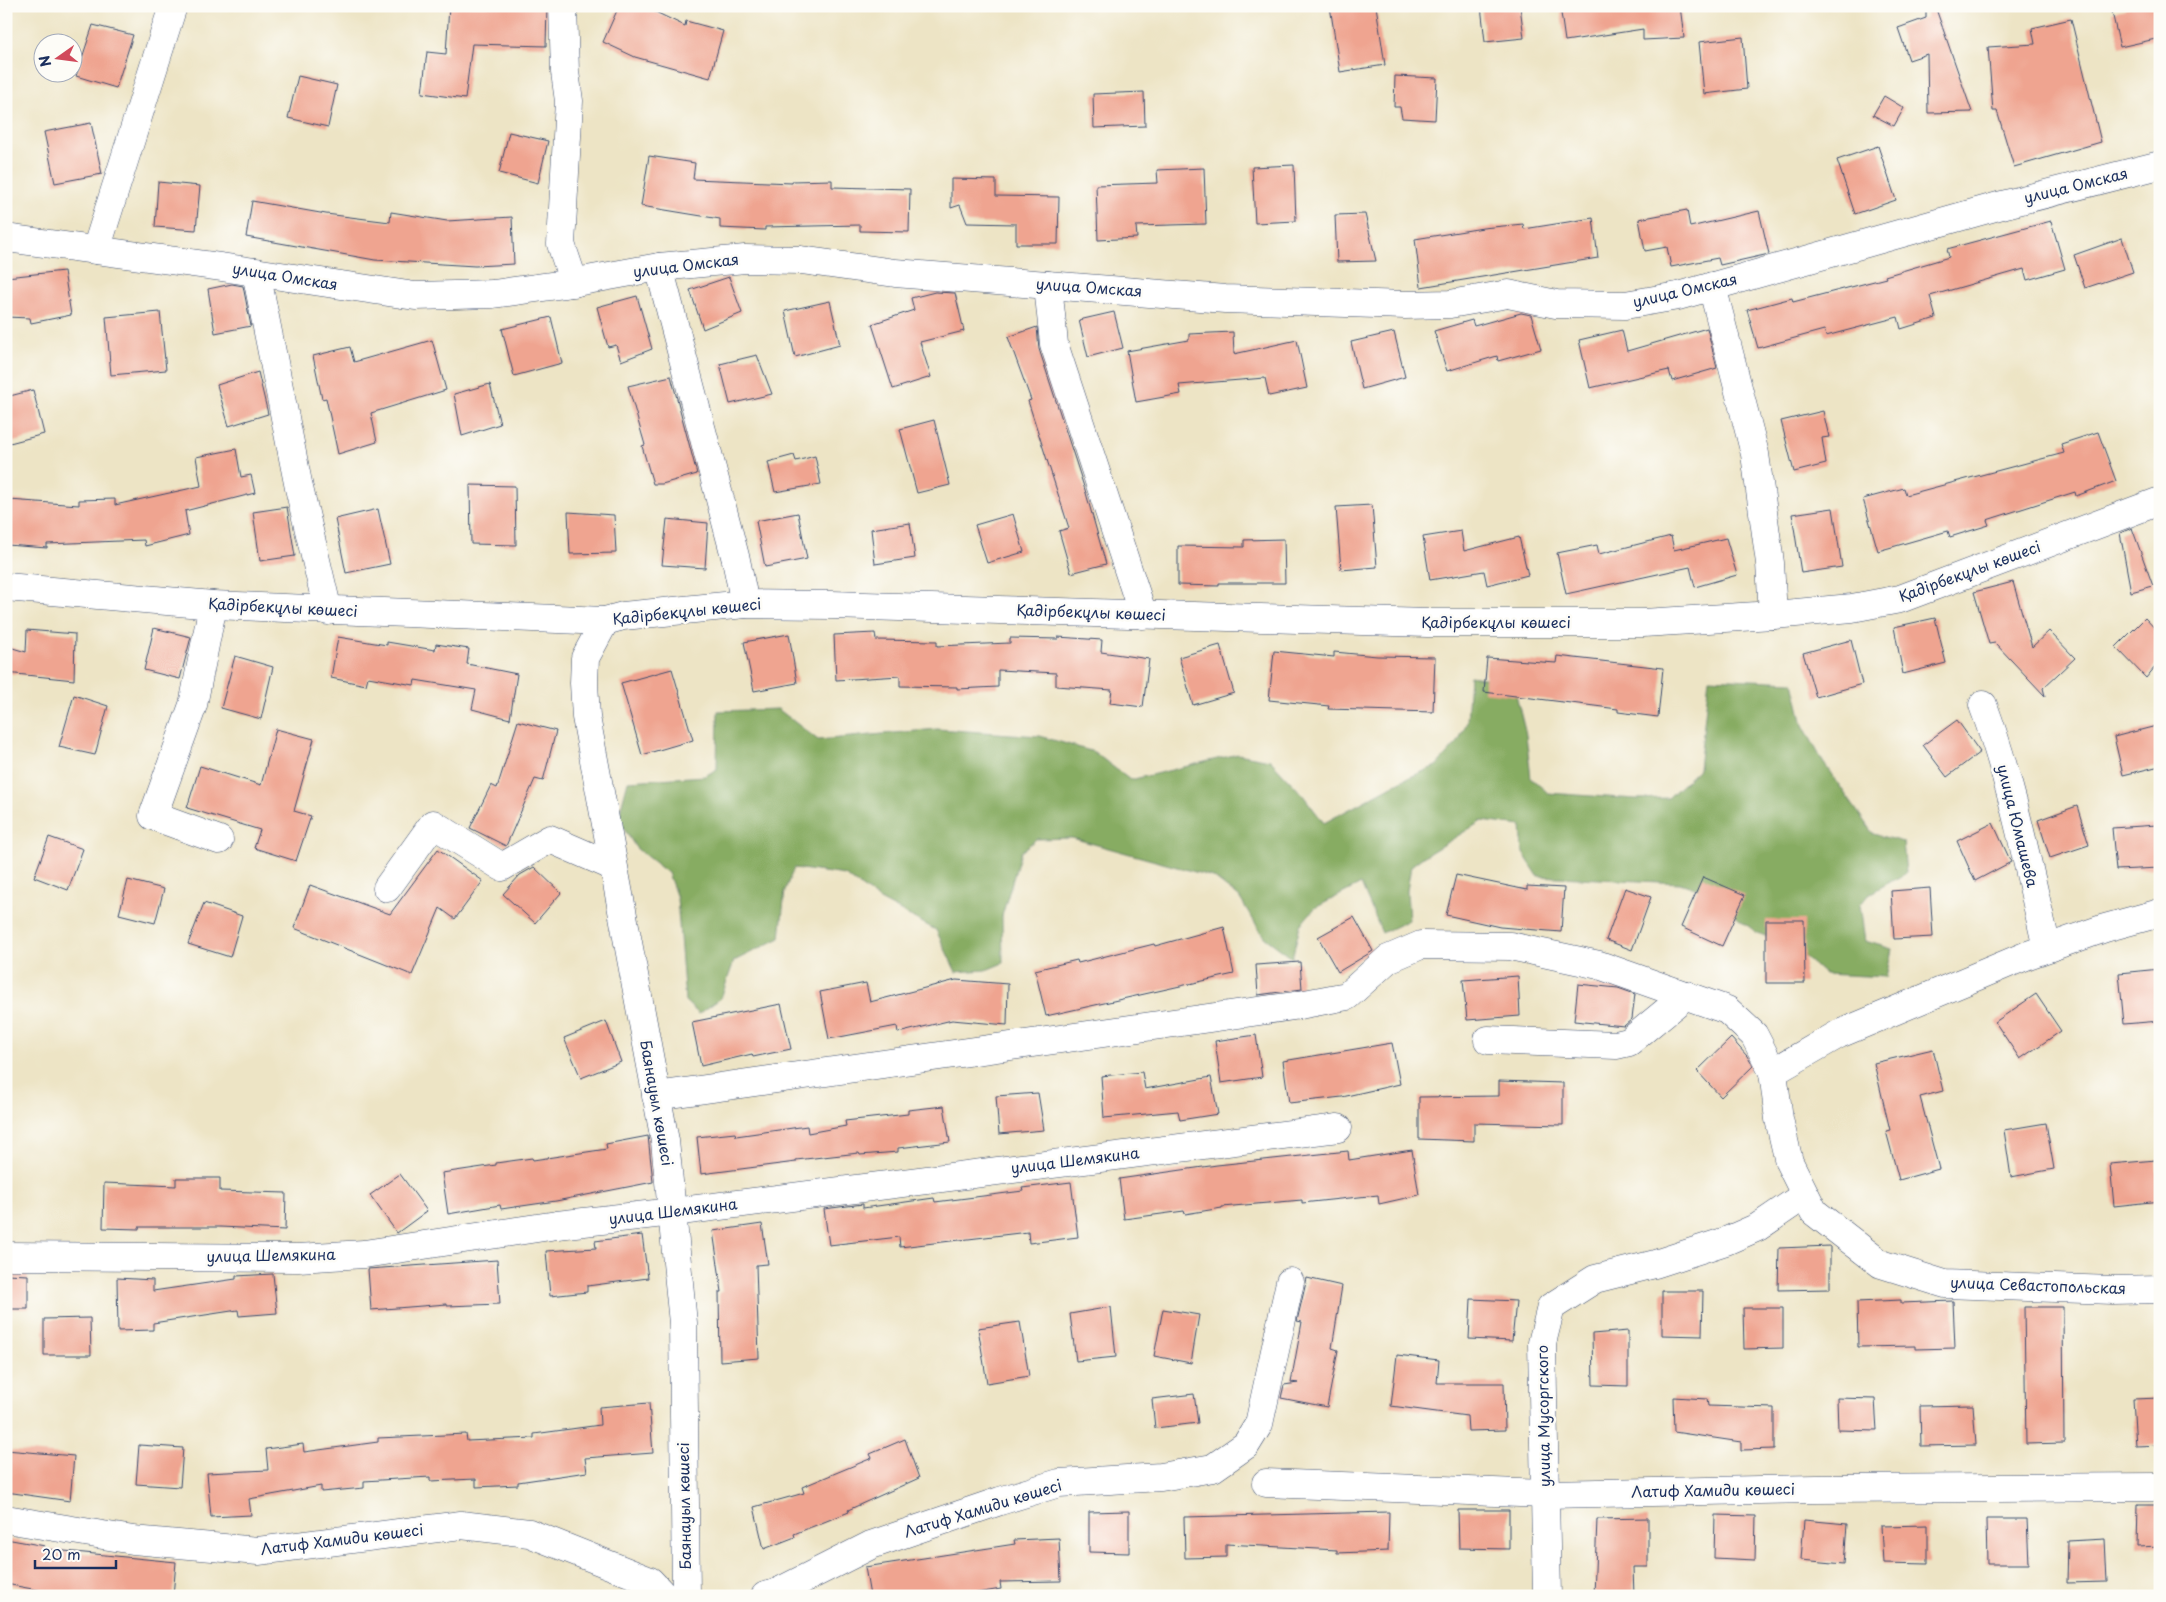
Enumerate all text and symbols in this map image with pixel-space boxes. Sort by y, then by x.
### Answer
north arrow [32,32,82,82]
text: N [33,53,56,69]
street label: улица Омская [2021,161,2130,209]
street label: улица Омская [632,247,740,282]
street label: улица Омская [231,256,340,295]
street label: улица Омская [1630,266,1739,313]
street label: улица Омская [1035,271,1143,302]
street label: Қадірбекұлы көшесі [1895,534,2044,607]
street label: Қадірбекұлы көшесі [208,591,358,622]
street label: Қадірбекұлы көшесі [611,591,762,630]
street label: Қадірбекұлы көшесі [1016,597,1166,626]
street label: Қадірбекұлы көшесі [1421,610,1571,633]
street label: улица Юмашева [1992,762,2045,890]
street label: Баянауыл көшесі [635,1038,680,1168]
street label: улица Шемякина [1009,1140,1141,1179]
street label: улица Шемякина [607,1191,739,1230]
street label: улица Шемякина [206,1242,336,1267]
street label: улица Севастопольская [1950,1270,2126,1299]
street label: улица Мусоргского [1530,1345,1555,1487]
street label: Баянауыл көшесі [671,1442,696,1570]
street label: Латиф Хамиди көшесі [901,1473,1064,1543]
street label: Латиф Хамиди көшесі [1631,1477,1795,1502]
street label: Латиф Хамиди көшесі [259,1517,425,1560]
scale bar [35,1537,116,1569]
text: 20 m [42,1542,81,1565]

